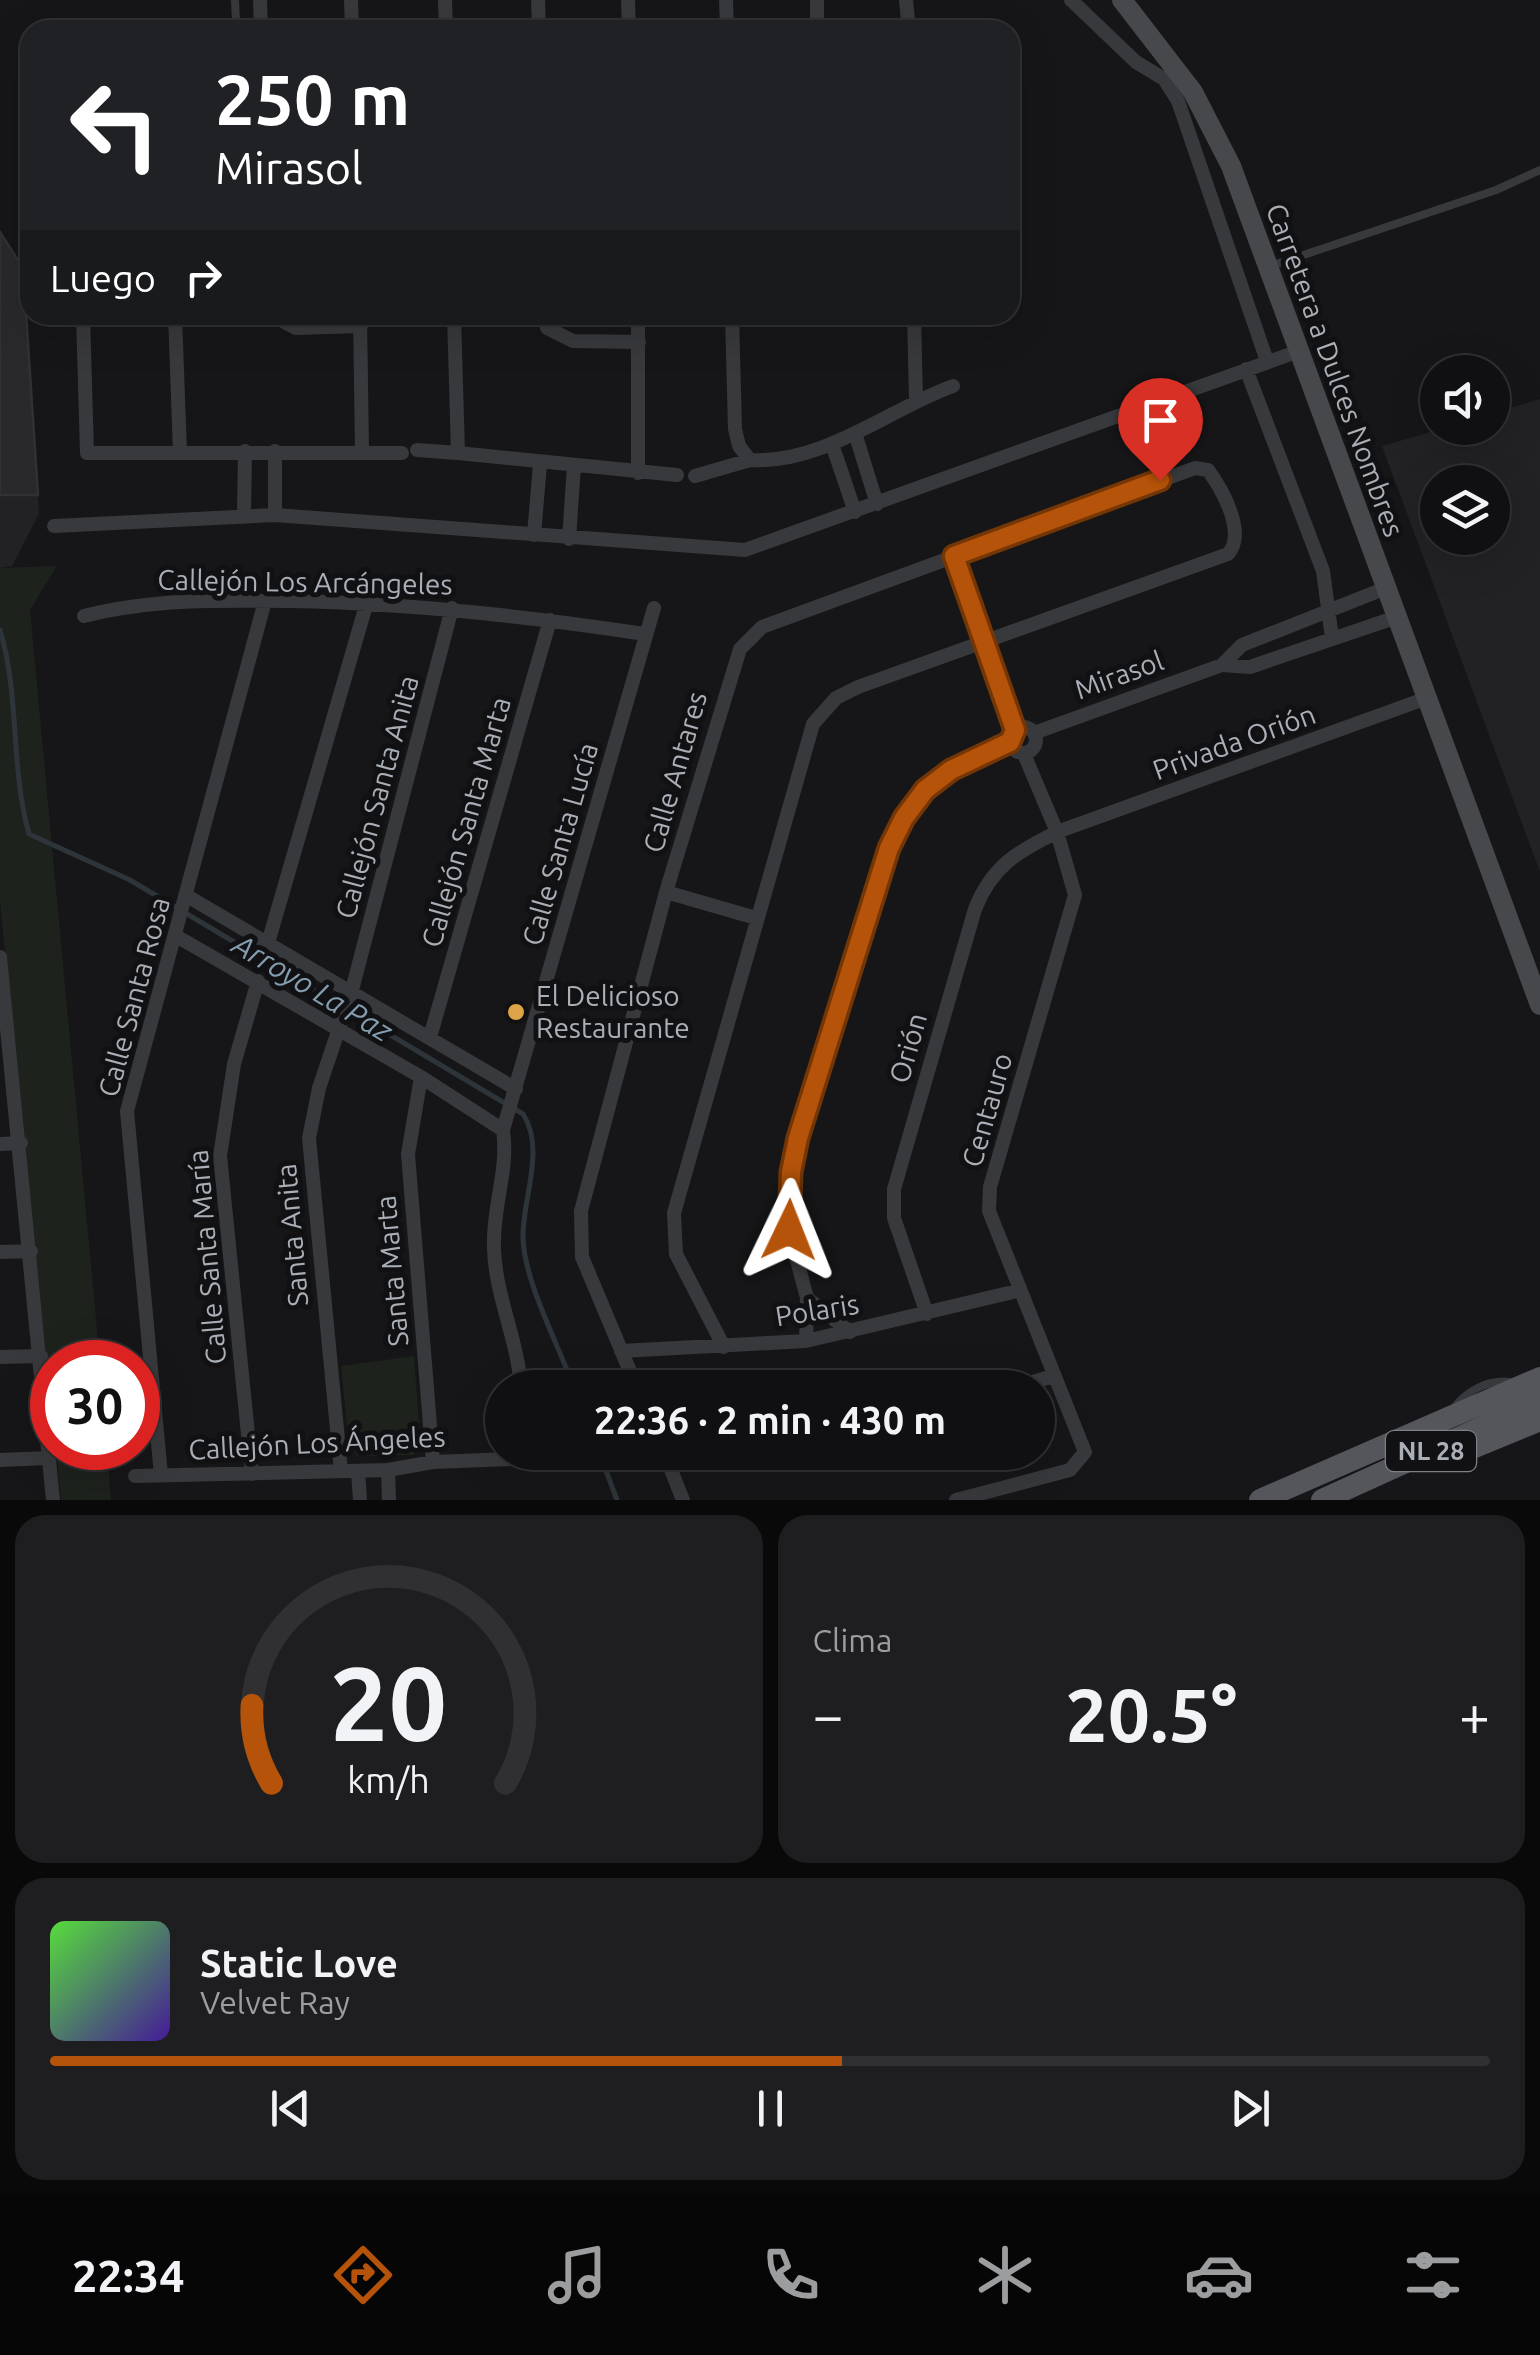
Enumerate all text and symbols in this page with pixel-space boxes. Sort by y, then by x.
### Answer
icon: left [50,60,180,190]
text: 250 m [215,60,410,138]
text: Mirasol [215,142,363,193]
street label: Carretera a Dulces Nombres [1261,199,1410,541]
icon: right [176,250,231,305]
text: Luego [50,257,156,299]
map controls [1420,355,1510,555]
button: sound [1420,355,1510,445]
pin [1118,378,1203,481]
icon: arrive [1133,393,1188,448]
button: layers [1420,465,1510,555]
street label: Callejón Los Arcángeles [157,563,453,600]
street label: Mirasol [1070,644,1167,705]
street label: Callejón Santa Anita [329,672,424,922]
street label: Calle Antares [637,688,712,856]
street label: Callejón Santa Marta [415,693,516,951]
street label: Privada Orión [1148,698,1319,785]
street label: Calle Santa Lucía [516,739,603,949]
street label: Calle Santa Rosa [92,894,175,1100]
water label: Arroyo La Paz [225,925,399,1049]
place label: El Delicioso Restaurante [536,980,690,1043]
marker: El Delicioso Restaurante [505,1001,527,1023]
street label: Orión [883,1009,932,1087]
street label: Centauro [956,1049,1018,1170]
street label: Calle Santa María [182,1148,231,1366]
street label: Santa Anita [270,1162,313,1308]
position arrow [737,1178,841,1282]
street label: Santa Marta [369,1194,414,1348]
street label: Polaris [773,1288,861,1331]
speed limit sign: 30 [30,1340,160,1470]
text: 22:36 · 2 min · 430 m [594,1399,946,1441]
street label: Callejón Los Ángeles [188,1419,446,1465]
road number: NL 28 [1386,1431,1476,1471]
text: Clima [813,1622,892,1658]
text: 20 [330,1644,447,1761]
text: 20.5° [1065,1672,1237,1756]
text: − [813,1684,844,1745]
text: + [1459,1684,1490,1745]
text: km/h [347,1760,430,1800]
text: Static Love [200,1942,398,1984]
text: Velvet Ray [200,1984,350,2020]
icon: previous [263,2081,318,2136]
icon: pause [743,2081,798,2136]
icon: next [1223,2081,1278,2136]
icon: directions [328,2240,398,2310]
icon: music [542,2240,612,2310]
icon: phone [756,2240,826,2310]
icon: climate [970,2240,1040,2310]
icon: car [1184,2240,1254,2310]
icon: filters [1398,2240,1468,2310]
text: 22:34 [72,2250,185,2301]

